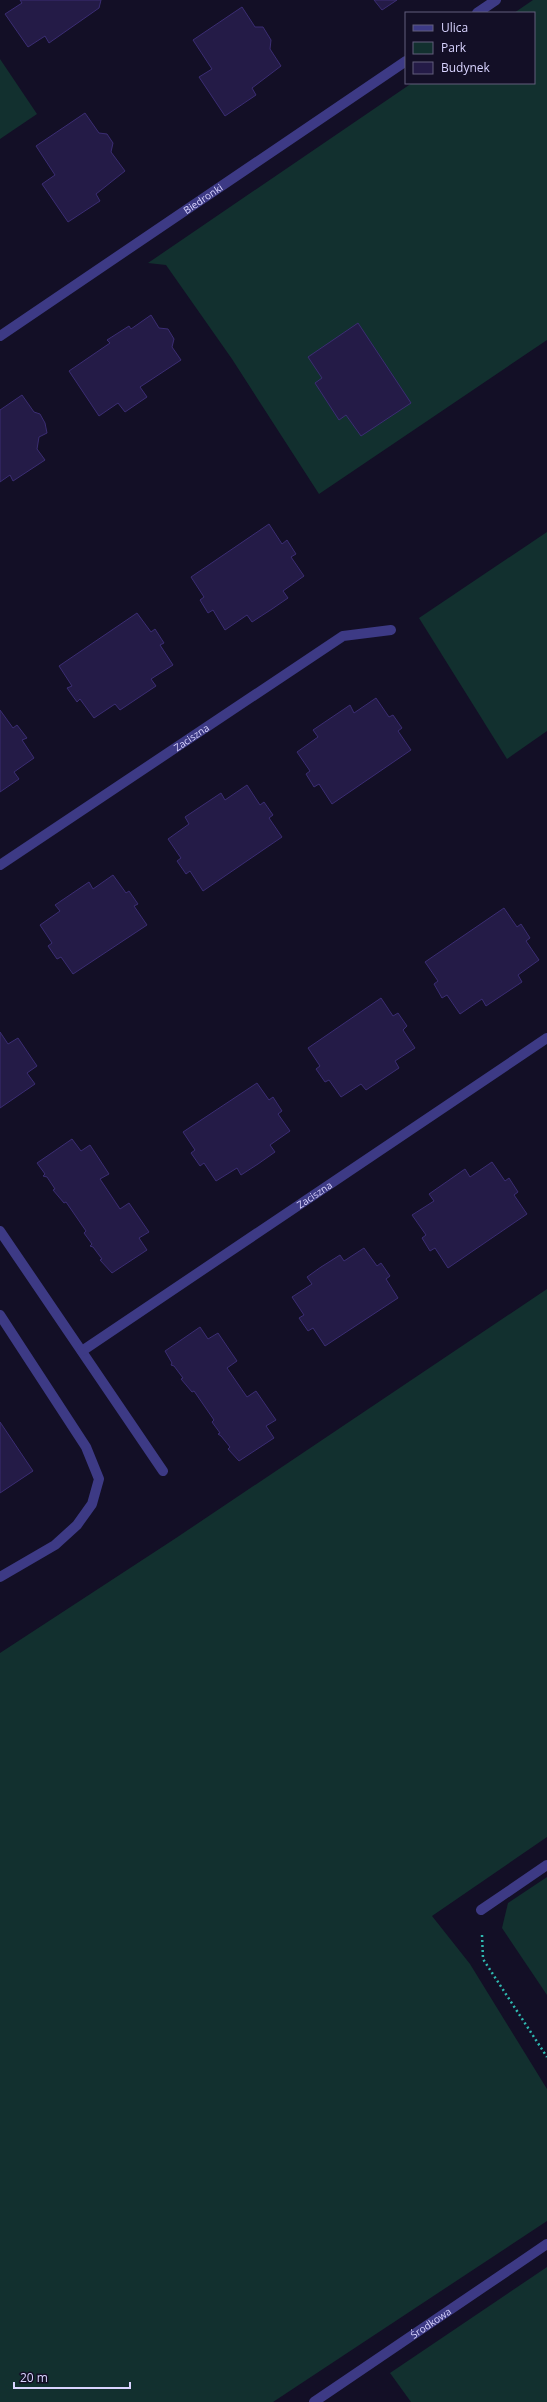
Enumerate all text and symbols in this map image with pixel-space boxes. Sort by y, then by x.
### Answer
legend [405,12,535,84]
text: Ulica [441,19,468,36]
text: Park [441,39,467,56]
text: Budynek [441,59,491,76]
street label: Biedronki [180,180,225,217]
street label: Zaciszna [171,720,212,754]
street label: Zaciszna [294,1178,335,1212]
street label: Środkowa [408,2304,454,2342]
scale bar [14,2364,130,2390]
text: 20 m [20,2369,48,2386]

